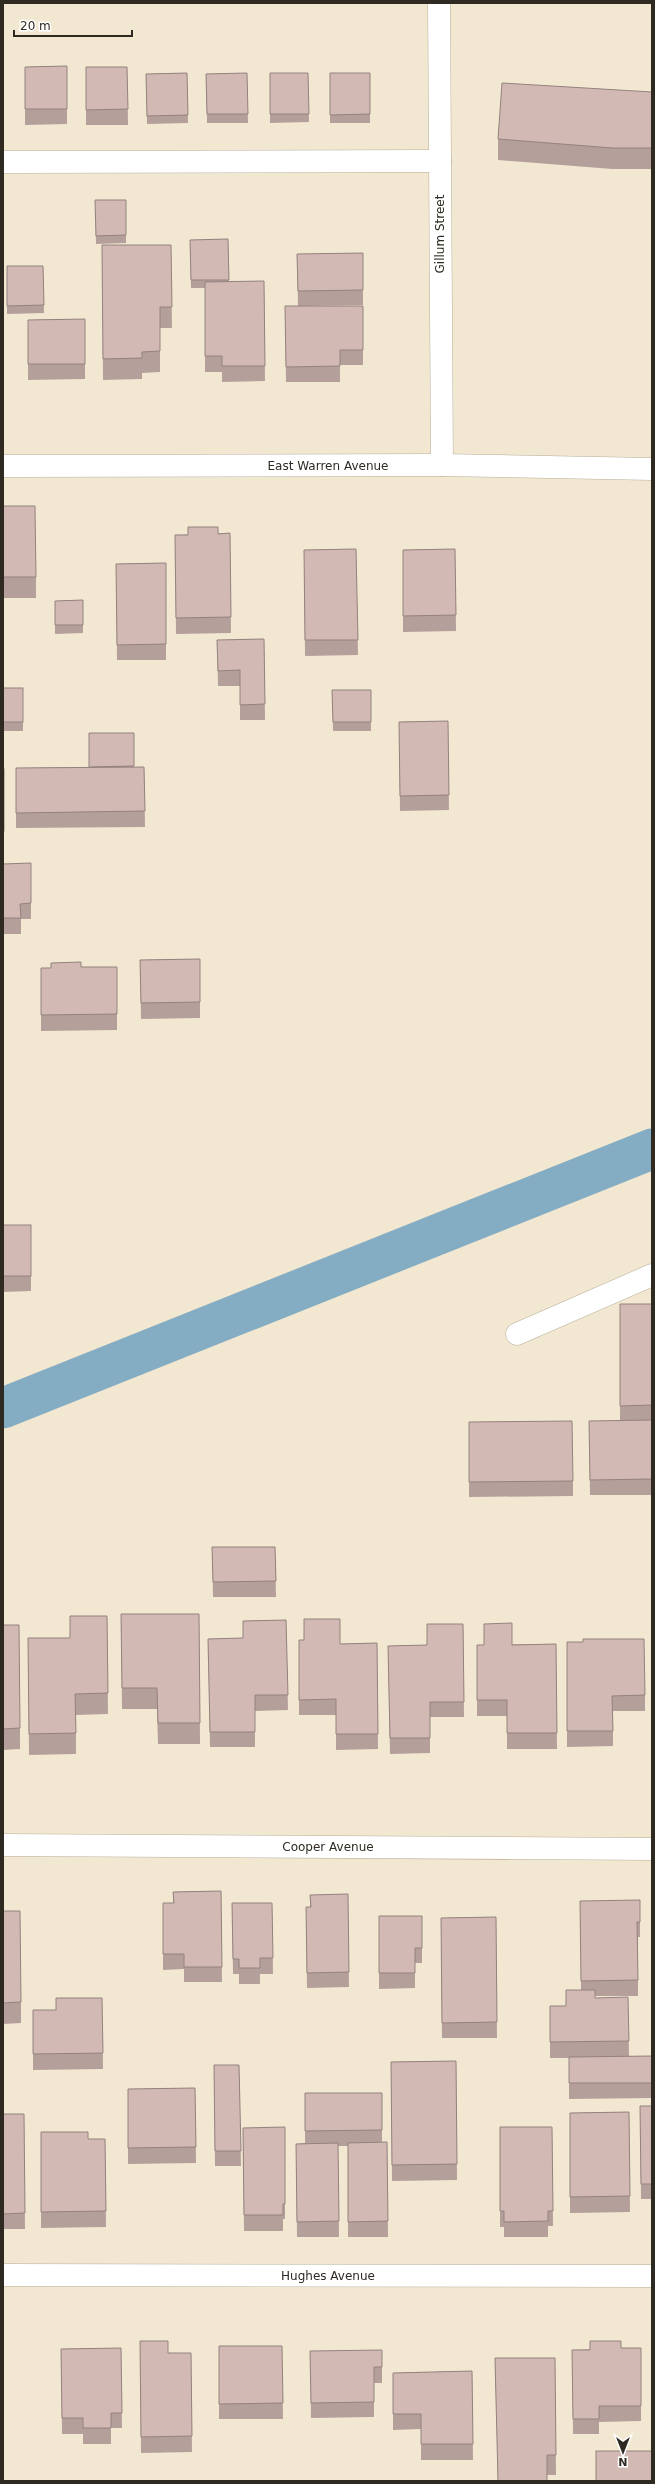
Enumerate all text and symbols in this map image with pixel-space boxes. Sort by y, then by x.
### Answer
scale bar [14,12,132,38]
text: 20 m [20,19,51,33]
street label: Gillum Street [433,194,447,273]
street label: East Warren Avenue [268,459,388,473]
street label: Cooper Avenue [282,1840,374,1854]
street label: Hughes Avenue [281,2269,375,2283]
north arrow [603,2432,643,2472]
text: N [618,2455,628,2468]

